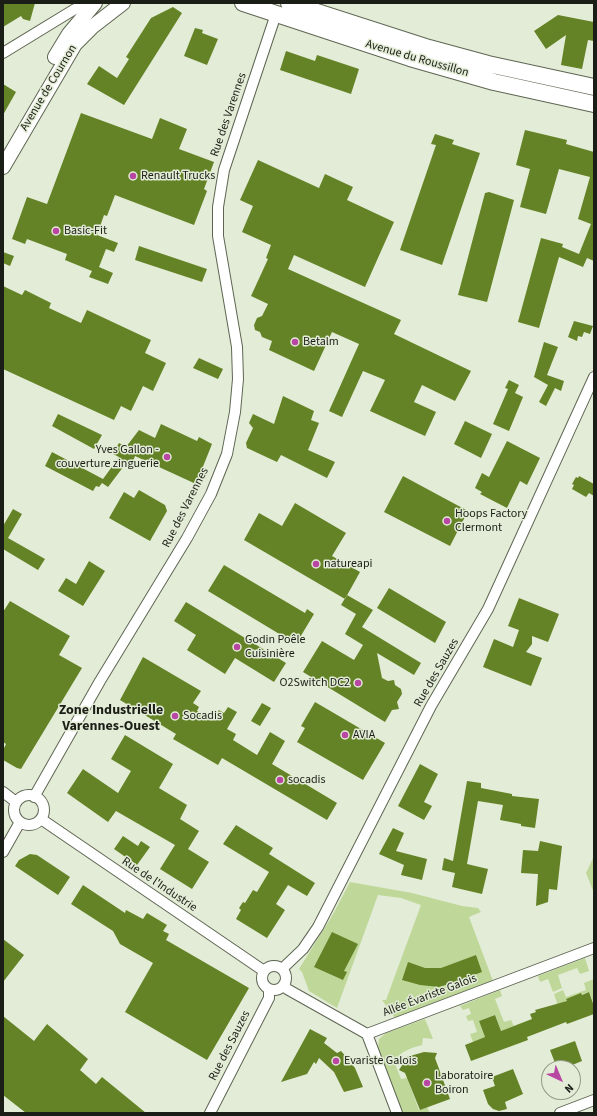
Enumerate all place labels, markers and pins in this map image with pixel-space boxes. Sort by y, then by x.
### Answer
place label: Renault Trucks [141,169,215,183]
marker: Renault Trucks [128,171,138,181]
place label: Basic-Fit [64,224,107,238]
marker: Basic-Fit [51,226,61,236]
place label: Betalm [303,335,339,349]
marker: Betalm [290,337,300,347]
place label: Yves Gallon - couverture zinguerie [56,443,159,471]
marker: Yves Gallon - couverture zinguerie [162,452,172,462]
place label: Hoops Factory Clermont [455,507,527,535]
marker: Hoops Factory Clermont [442,516,452,526]
place label: natureapi [324,557,373,571]
marker: natureapi [311,559,321,569]
place label: Godin Poêle Cuisinière [245,633,305,661]
marker: Godin Poêle Cuisinière [232,642,242,652]
place label: O2Switch DC2 [280,676,350,690]
marker: O2Switch DC2 [353,678,363,688]
place label: Socadis [183,709,222,723]
marker: Socadis [170,711,180,721]
place label: AVIA [353,728,375,742]
marker: AVIA [340,730,350,740]
place label: socadis [288,773,326,787]
marker: socadis [275,775,285,785]
place label: Evariste Galois [344,1054,417,1068]
marker: Evariste Galois [331,1056,341,1066]
place label: Laboratoire Boiron [435,1069,493,1097]
marker: Laboratoire Boiron [422,1078,432,1088]

